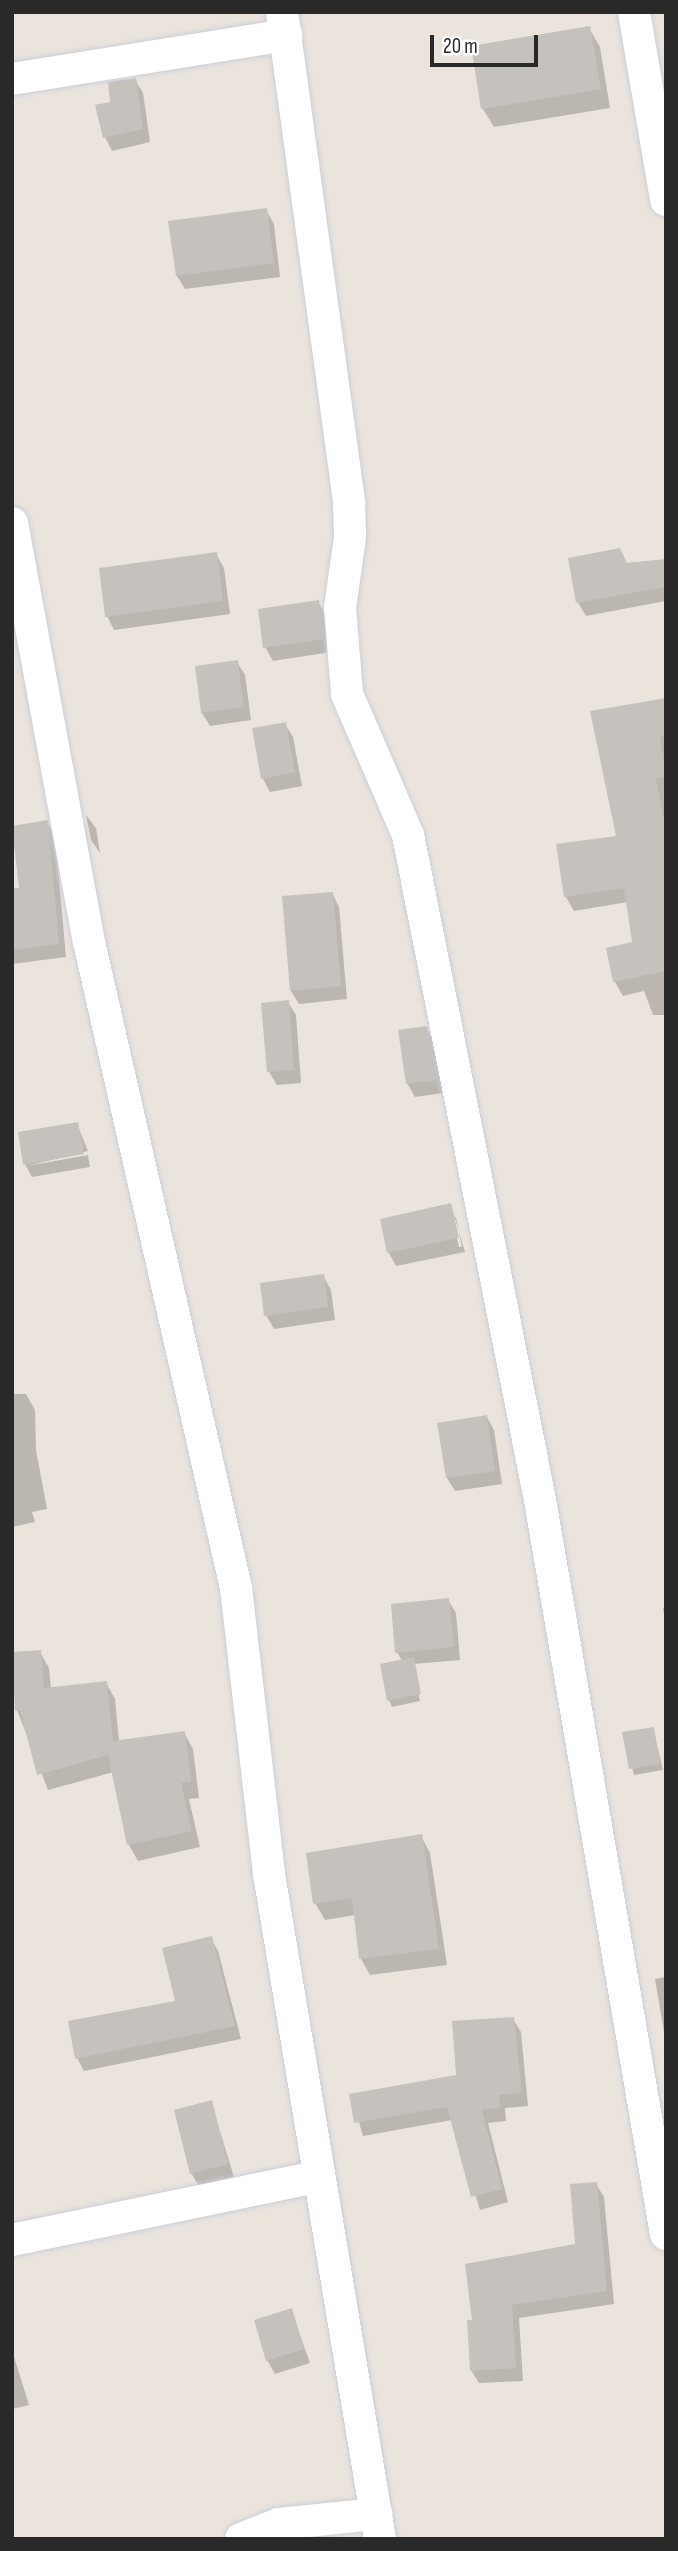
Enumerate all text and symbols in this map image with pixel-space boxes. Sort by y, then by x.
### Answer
scale bar [433,21,542,65]
text: 20 m [443,34,478,59]

